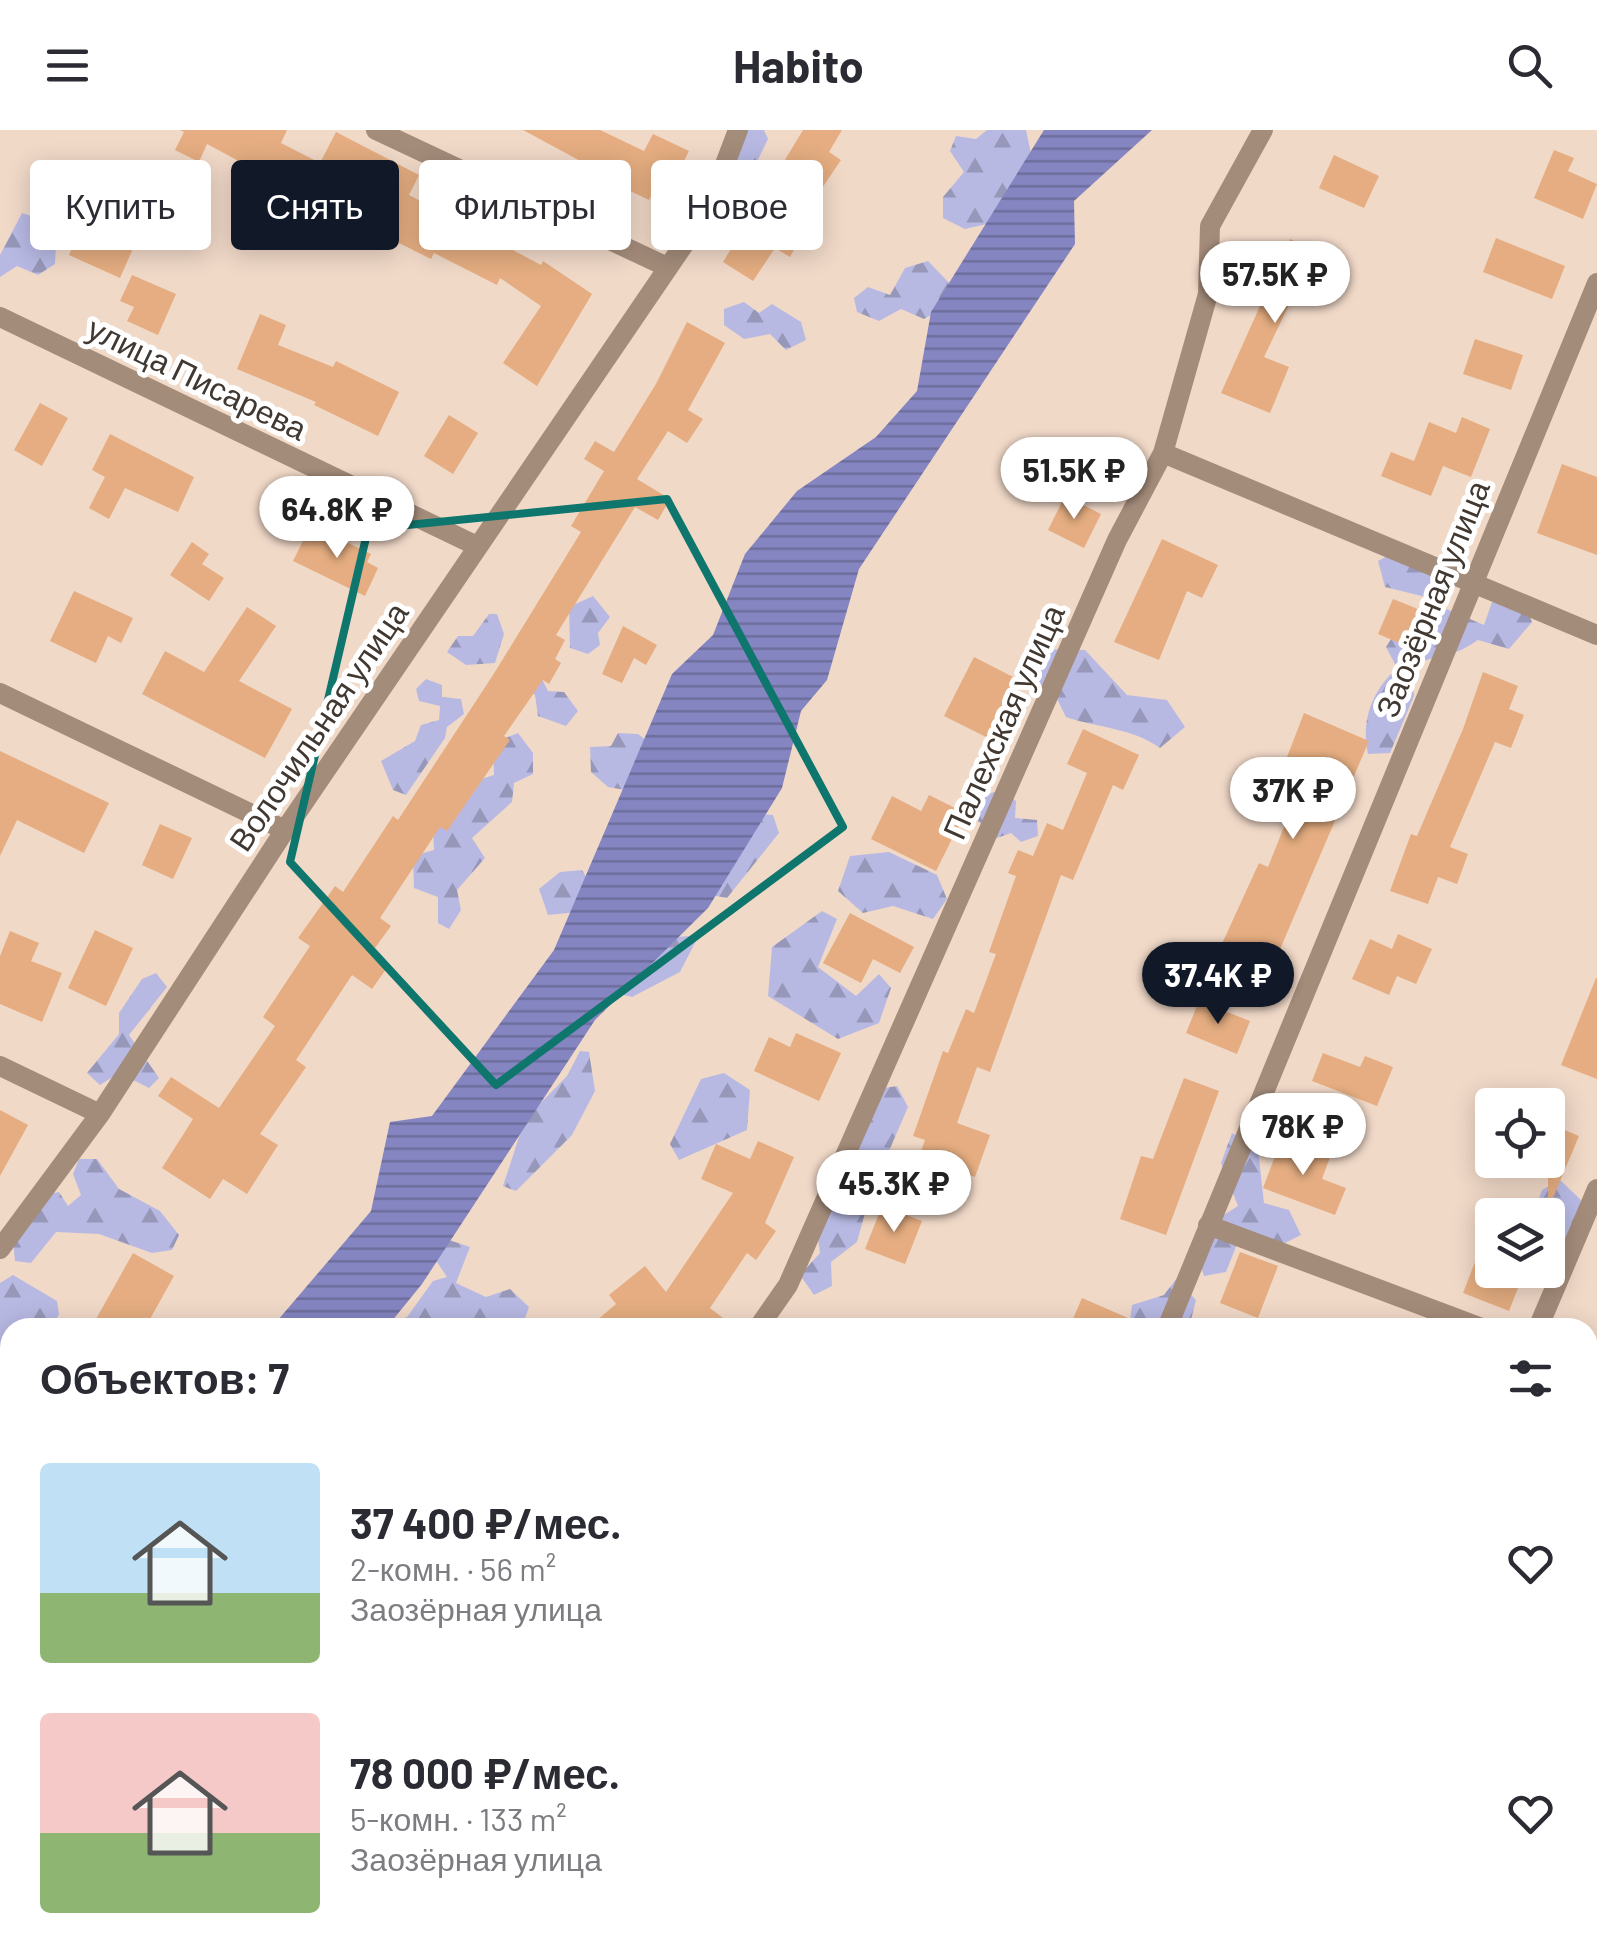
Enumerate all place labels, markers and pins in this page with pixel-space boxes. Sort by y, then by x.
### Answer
pin: 57.5K ₽ [1183,241,1367,326]
pin: 51.5K ₽ [982,437,1166,522]
pin: 64.8K ₽ [245,476,429,561]
pin: 37K ₽ [1223,757,1363,842]
pin: 37.4K ₽ [1126,942,1310,1027]
pin: 78K ₽ [1233,1093,1373,1178]
pin: 45.3K ₽ [802,1150,986,1235]

